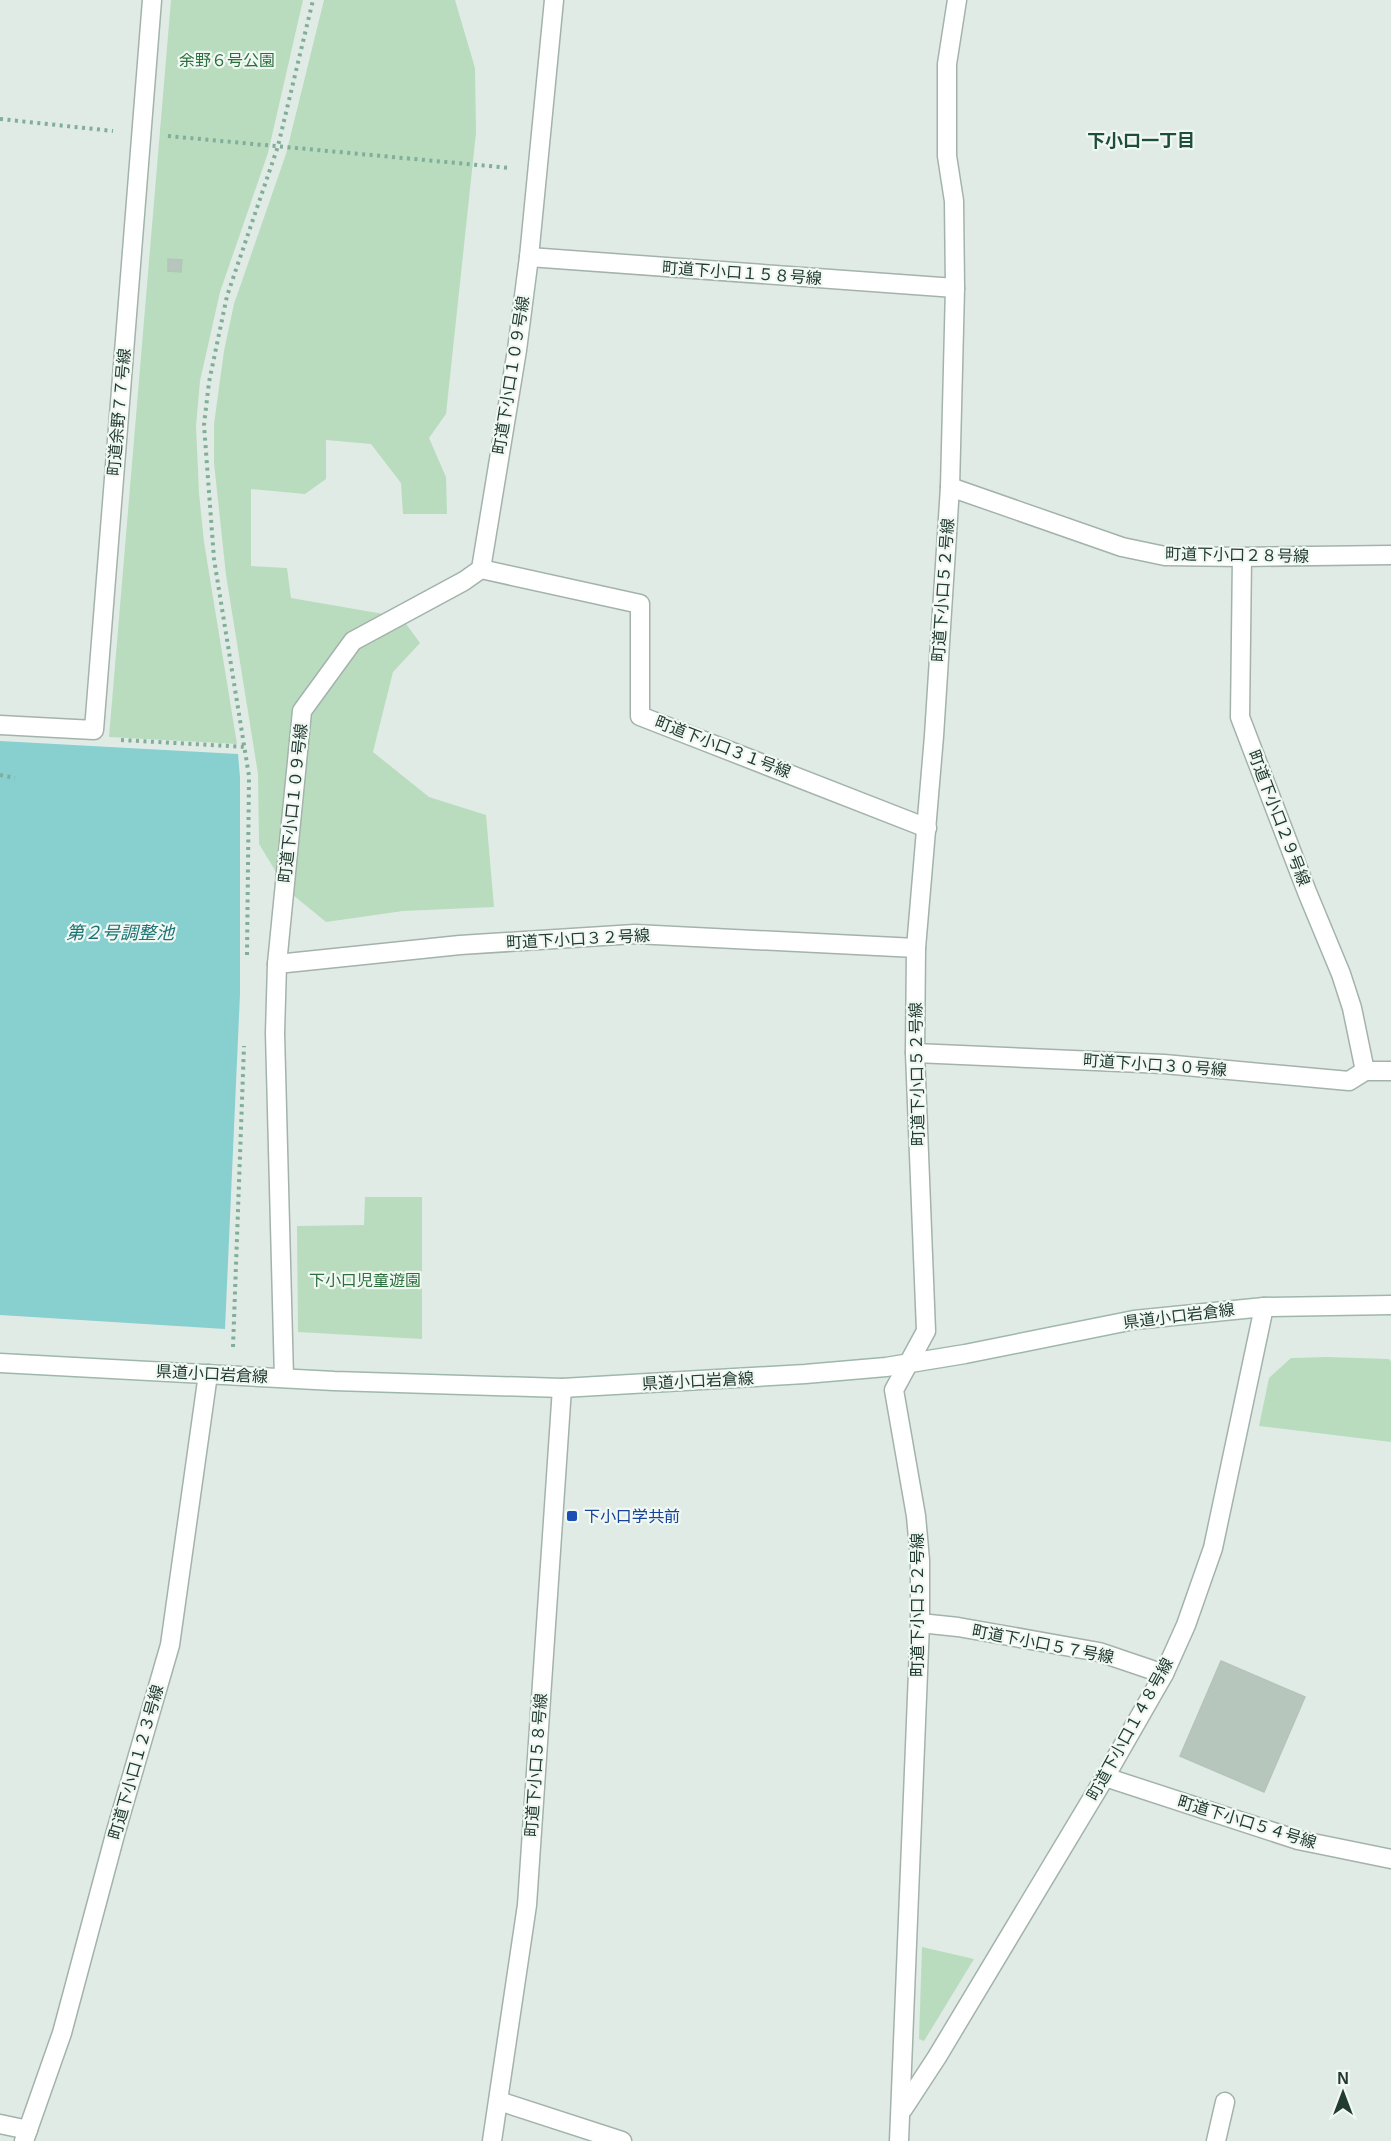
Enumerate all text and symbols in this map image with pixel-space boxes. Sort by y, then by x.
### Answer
park label: 余野６号公園 [179,52,275,69]
district label: 下小口一丁目 [1087,131,1195,151]
street label: 町道下小口１５８号線 [662,259,822,287]
street label: 町道下小口１０９号線 [490,295,532,455]
street label: 町道余野７７号線 [105,347,133,477]
street label: 町道下小口５２号線 [929,518,957,662]
street label: 町道下小口２８号線 [1165,545,1309,565]
street label: 町道下小口３１号線 [653,713,793,781]
street label: 町道下小口１０９号線 [276,723,310,883]
street label: 町道下小口２９号線 [1245,748,1313,888]
water label: 第２号調整池 [66,923,176,943]
street label: 町道下小口３２号線 [506,927,650,951]
street label: 町道下小口５２号線 [907,1002,927,1146]
street label: 町道下小口３０号線 [1083,1051,1227,1079]
park label: 下小口児童遊園 [309,1272,421,1289]
street label: 県道小口岩倉線 [1122,1301,1236,1331]
street label: 県道小口岩倉線 [156,1363,268,1385]
street label: 県道小口岩倉線 [642,1370,754,1392]
place label: 下小口学共前 [584,1508,680,1525]
marker: 下小口学共前 [565,1509,579,1523]
street label: 町道下小口５２号線 [909,1533,926,1677]
street label: 町道下小口５７号線 [971,1622,1115,1666]
street label: 町道下小口１４８号線 [1084,1655,1176,1803]
street label: 町道下小口１２３号線 [106,1683,166,1841]
street label: 町道下小口５８号線 [522,1693,550,1837]
street label: 町道下小口５４号線 [1176,1793,1318,1851]
north arrow [1313,2063,1373,2123]
text: N [1337,2070,1349,2087]

